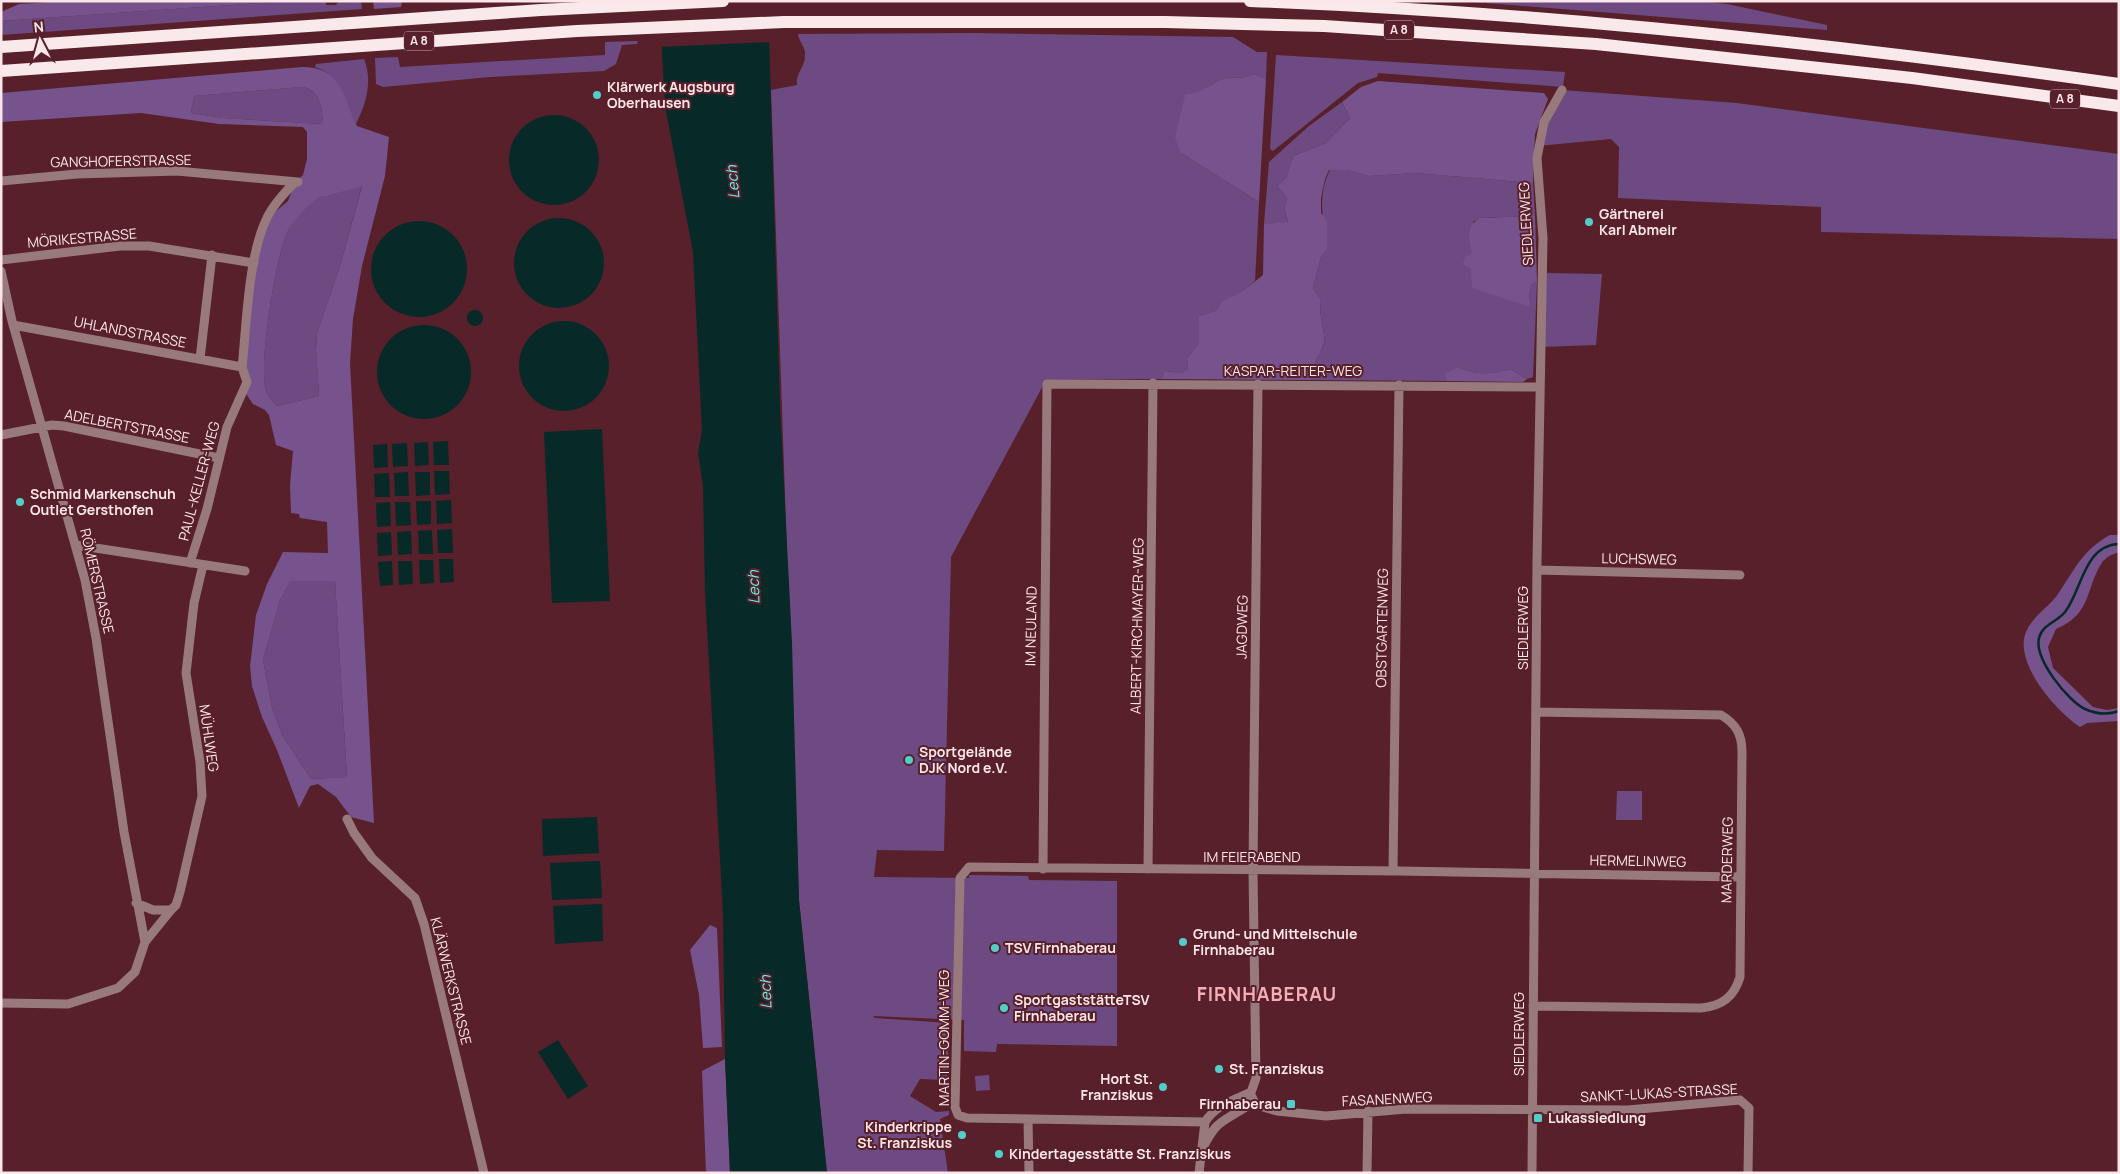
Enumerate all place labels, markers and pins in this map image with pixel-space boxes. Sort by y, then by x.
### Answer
place label: Klärwerk Augsburg Oberhausen [607,77,735,112]
marker: Klärwerk Augsburg Oberhausen [591,89,603,101]
place label: Gärtnerei Karl Abmeir [1599,204,1677,239]
marker: Gärtnerei Karl Abmeir [1583,216,1595,228]
place label: Schmid Markenschuh Outlet Gersthofen [30,484,176,519]
marker: Schmid Markenschuh Outlet Gersthofen [14,496,26,508]
place label: Sportgelände DJK Nord e.V. [919,742,1012,777]
marker: Sportgelände DJK Nord e.V. [903,754,915,766]
place label: Grund- und Mittelschule Firnhaberau [1193,924,1357,959]
marker: Grund- und Mittelschule Firnhaberau [1177,936,1189,948]
place label: TSV Firnhaberau [1005,938,1116,957]
marker: TSV Firnhaberau [989,942,1001,954]
place label: SportgaststätteTSV Firnhaberau [1014,990,1149,1025]
marker: SportgaststätteTSV Firnhaberau [998,1002,1010,1014]
place label: St. Franziskus [1229,1059,1324,1078]
marker: St. Franziskus [1213,1063,1225,1075]
place label: Hort St. Franziskus [1081,1069,1153,1104]
marker: Hort St. Franziskus [1157,1081,1169,1093]
place label: Firnhaberau [1199,1094,1281,1113]
marker: Firnhaberau [1285,1098,1297,1110]
place label: Lukassiedlung [1548,1108,1646,1127]
marker: Lukassiedlung [1532,1112,1544,1124]
place label: Kinderkrippe St. Franziskus [857,1117,952,1152]
marker: Kinderkrippe St. Franziskus [956,1129,968,1141]
place label: Kindertagesstätte St. Franziskus [1009,1144,1231,1163]
marker: Kindertagesstätte St. Franziskus [993,1148,1005,1160]

